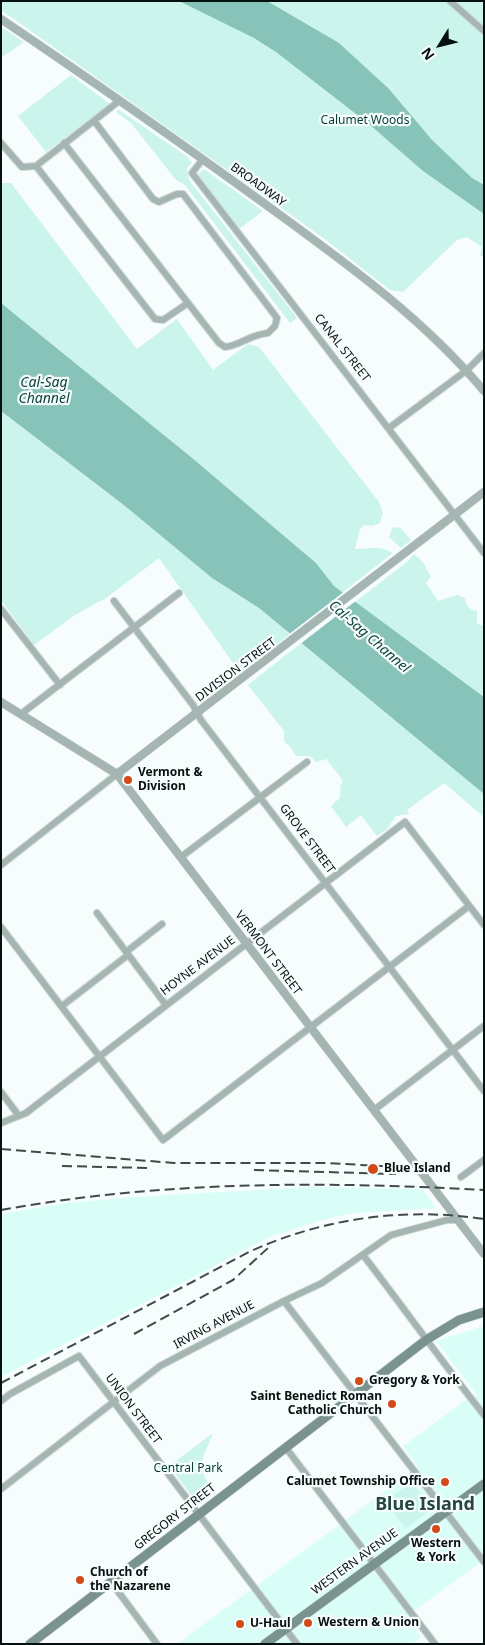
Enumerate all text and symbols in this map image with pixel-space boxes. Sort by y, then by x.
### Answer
north arrow [415,20,465,70]
text: N [416,44,438,64]
park label: Calumet Woods [321,114,409,128]
street label: BROADWAY [227,160,289,210]
street label: CANAL STREET [311,311,373,385]
water label: Cal-Sag Channel [18,375,70,408]
water label: Cal-Sag Channel [325,597,413,677]
street label: DIVISION STREET [193,635,279,705]
place label: Vermont & Division [138,766,202,794]
marker: Vermont & Division [122,774,134,786]
street label: GROVE STREET [276,801,338,877]
street label: VERMONT STREET [232,908,304,998]
street label: HOYNE AVENUE [158,933,238,999]
marker: Blue Island [366,1162,380,1176]
place label: Blue Island [384,1162,450,1176]
street label: IRVING AVENUE [171,1298,257,1352]
street label: UNION STREET [102,1371,164,1447]
place label: Gregory & York [369,1374,460,1388]
marker: Gregory & York [353,1375,365,1387]
place label: Saint Benedict Roman Catholic Church [251,1390,382,1418]
marker: Saint Benedict Roman Catholic Church [386,1398,398,1410]
park label: Central Park [153,1462,223,1476]
place label: Calumet Township Office [286,1475,435,1489]
marker: Calumet Township Office [439,1476,451,1488]
street label: GREGORY STREET [132,1481,218,1553]
district label: Blue Island [375,1494,475,1516]
marker: Western & York [430,1523,442,1535]
street label: WESTERN AVENUE [309,1526,401,1598]
place label: Western & York [411,1537,461,1565]
place label: Church of the Nazarene [90,1566,171,1594]
marker: Church of the Nazarene [74,1574,86,1586]
place label: Western & Union [318,1616,419,1630]
place label: U-Haul [250,1617,291,1631]
marker: Western & Union [302,1617,314,1629]
marker: U-Haul [234,1618,246,1630]

